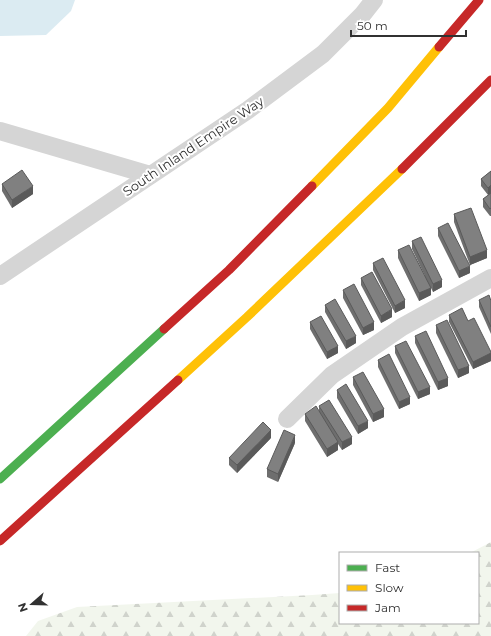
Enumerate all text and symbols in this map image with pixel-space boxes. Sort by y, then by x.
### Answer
scale bar [351,12,466,38]
text: 50 m [357,18,388,33]
street label: South Inland Empire Way [119,92,267,199]
legend [339,552,479,624]
text: Fast [375,560,400,575]
text: Slow [375,580,404,595]
north arrow [12,584,52,624]
text: Jam [374,600,401,615]
text: N [15,601,31,614]

